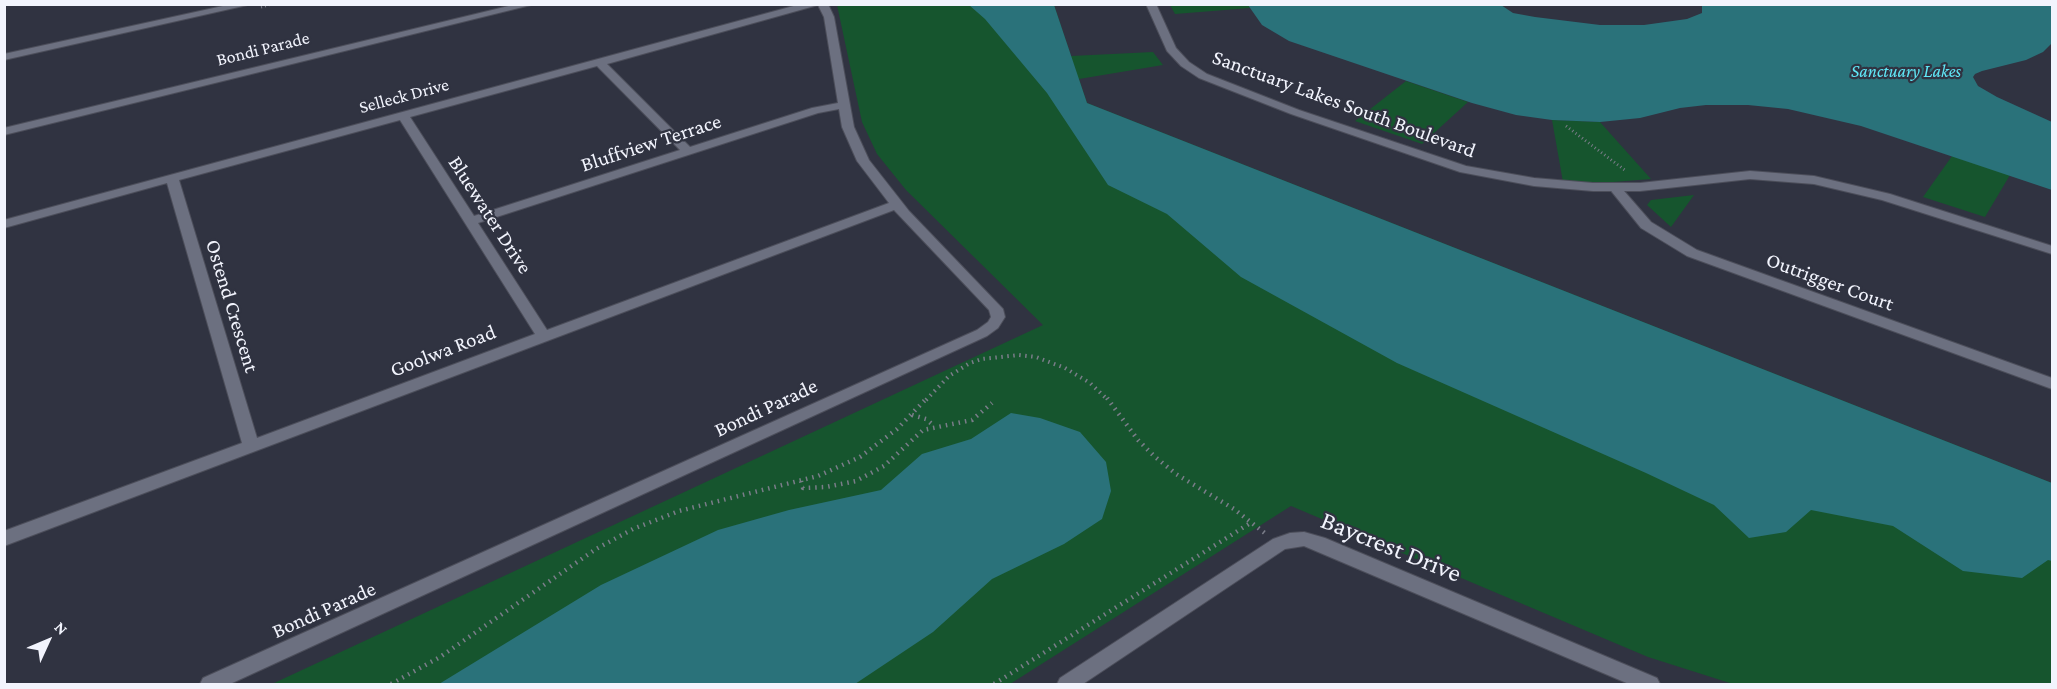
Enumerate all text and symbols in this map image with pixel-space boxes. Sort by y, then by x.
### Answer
street label: Bondi Parade [214,27,312,71]
street label: Sanctuary Lakes South Boulevard [1209,45,1479,163]
water label: Sanctuary Lakes [1851,60,1961,82]
street label: Selleck Drive [357,74,451,118]
street label: Bluffview Terrace [578,108,724,178]
street label: Bluewater Drive [443,151,537,279]
street label: Ostend Crescent [200,237,264,375]
street label: Outrigger Court [1763,247,1897,317]
street label: Goolwa Road [387,319,499,383]
street label: Bondi Parade [711,373,821,443]
street label: Baycrest Drive [1316,505,1466,589]
street label: Bondi Parade [268,576,380,644]
north arrow [18,611,78,671]
text: N [51,618,71,638]

